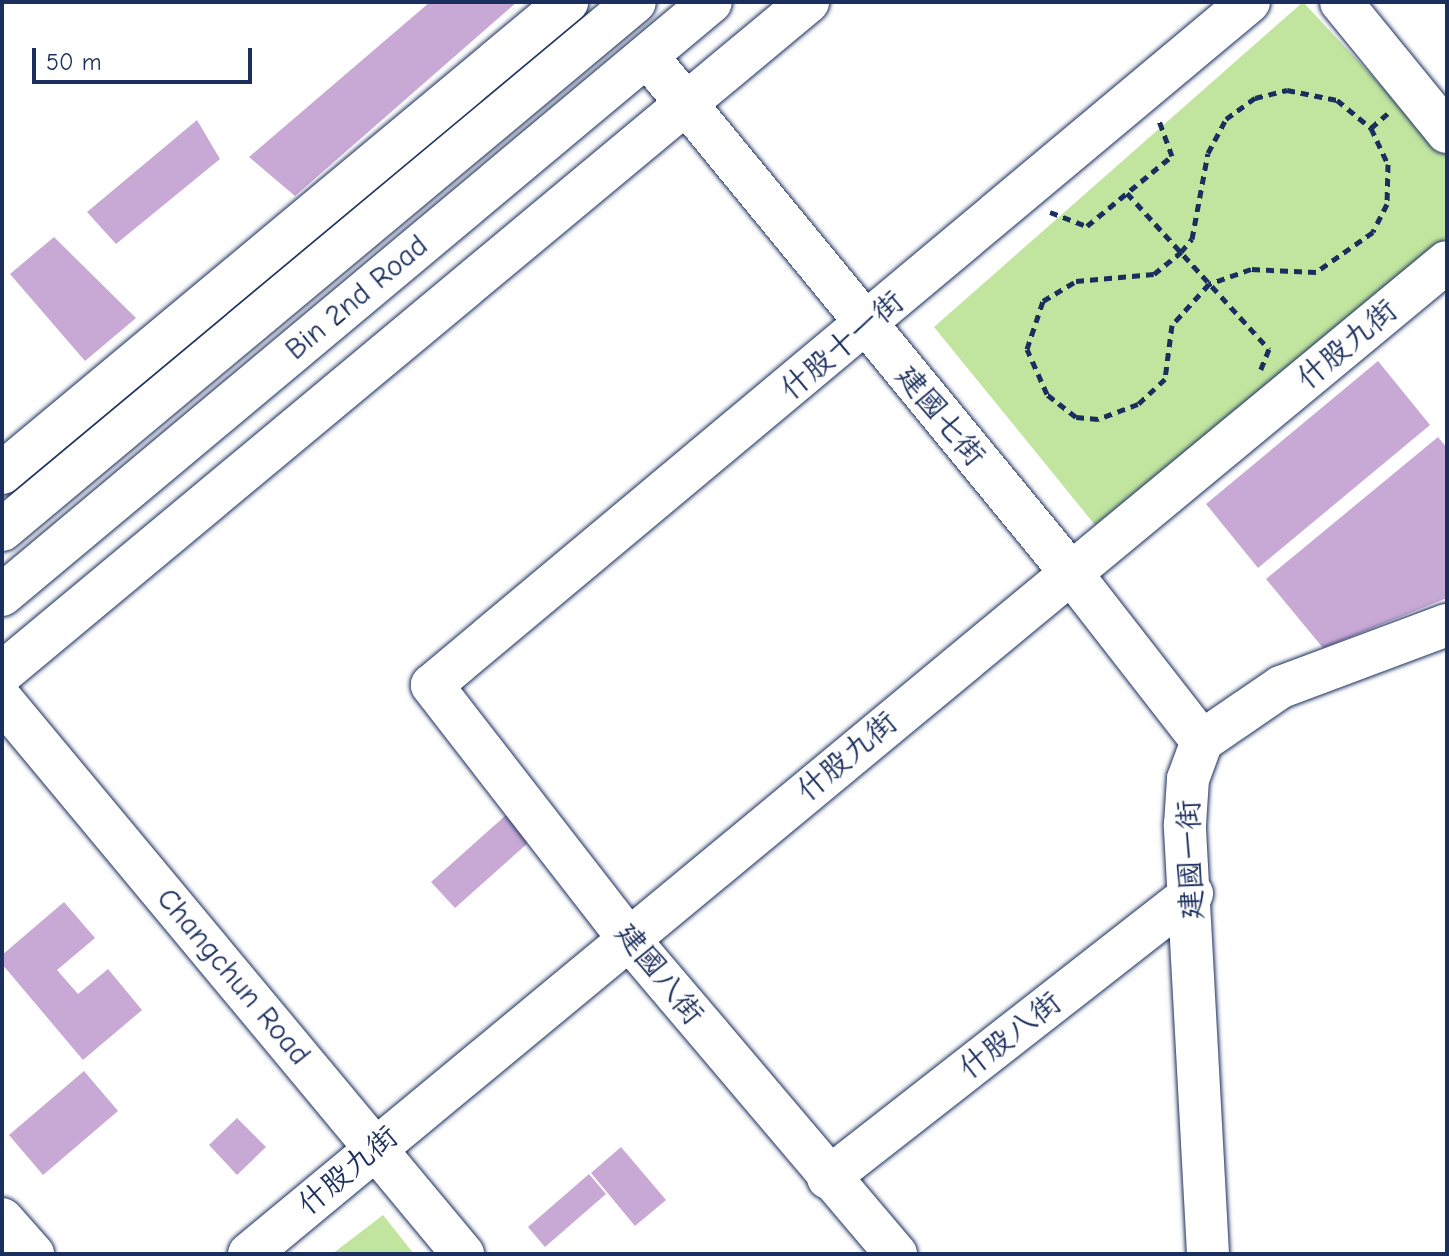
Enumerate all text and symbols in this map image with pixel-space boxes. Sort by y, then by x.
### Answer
scale bar [36,32,256,82]
text: 50 m [46,48,102,76]
street label: Bin 2nd Road [278,228,436,368]
street label: 什股十一街 [773,284,911,408]
street label: 什股九街 [1289,293,1405,397]
street label: 建國七街 [888,358,992,474]
street label: 什股九街 [789,705,905,809]
street label: 建國一街 [1171,799,1211,921]
street label: Changchun Road [149,881,317,1073]
street label: 建國八街 [607,916,711,1032]
street label: 什股八街 [952,985,1068,1087]
street label: 什股九街 [290,1119,406,1223]

